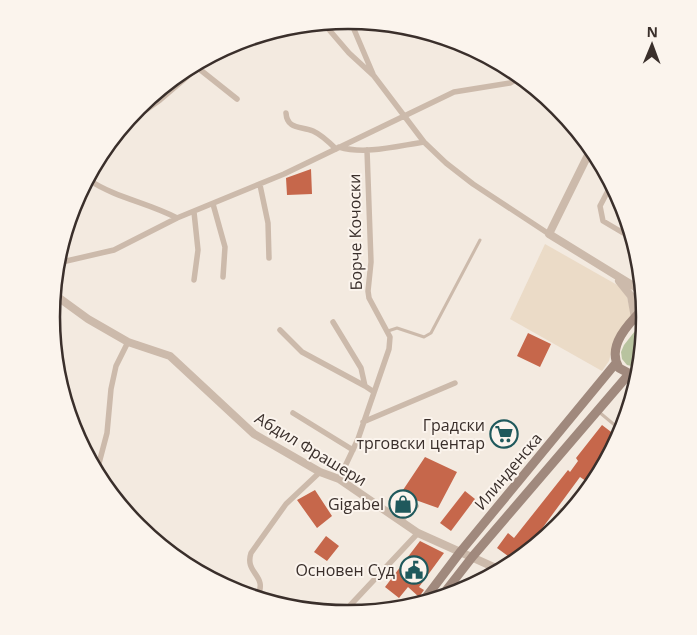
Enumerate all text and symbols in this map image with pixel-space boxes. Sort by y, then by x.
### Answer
north arrow [627,20,677,70]
text: N [646,22,658,41]
street label: Борче Кочоски [343,173,367,291]
street label: Абдил Фрашери [251,407,371,491]
place label: Градски трговски центар [356,414,485,454]
supermarket icon: Градски трговски центар [489,419,519,449]
street label: Илинденска [469,428,547,514]
shop icon: Gigabel [388,489,418,519]
place label: Gigabel [328,493,384,515]
public building icon: Основен Суд [399,555,429,585]
place label: Основен Суд [295,559,395,581]

